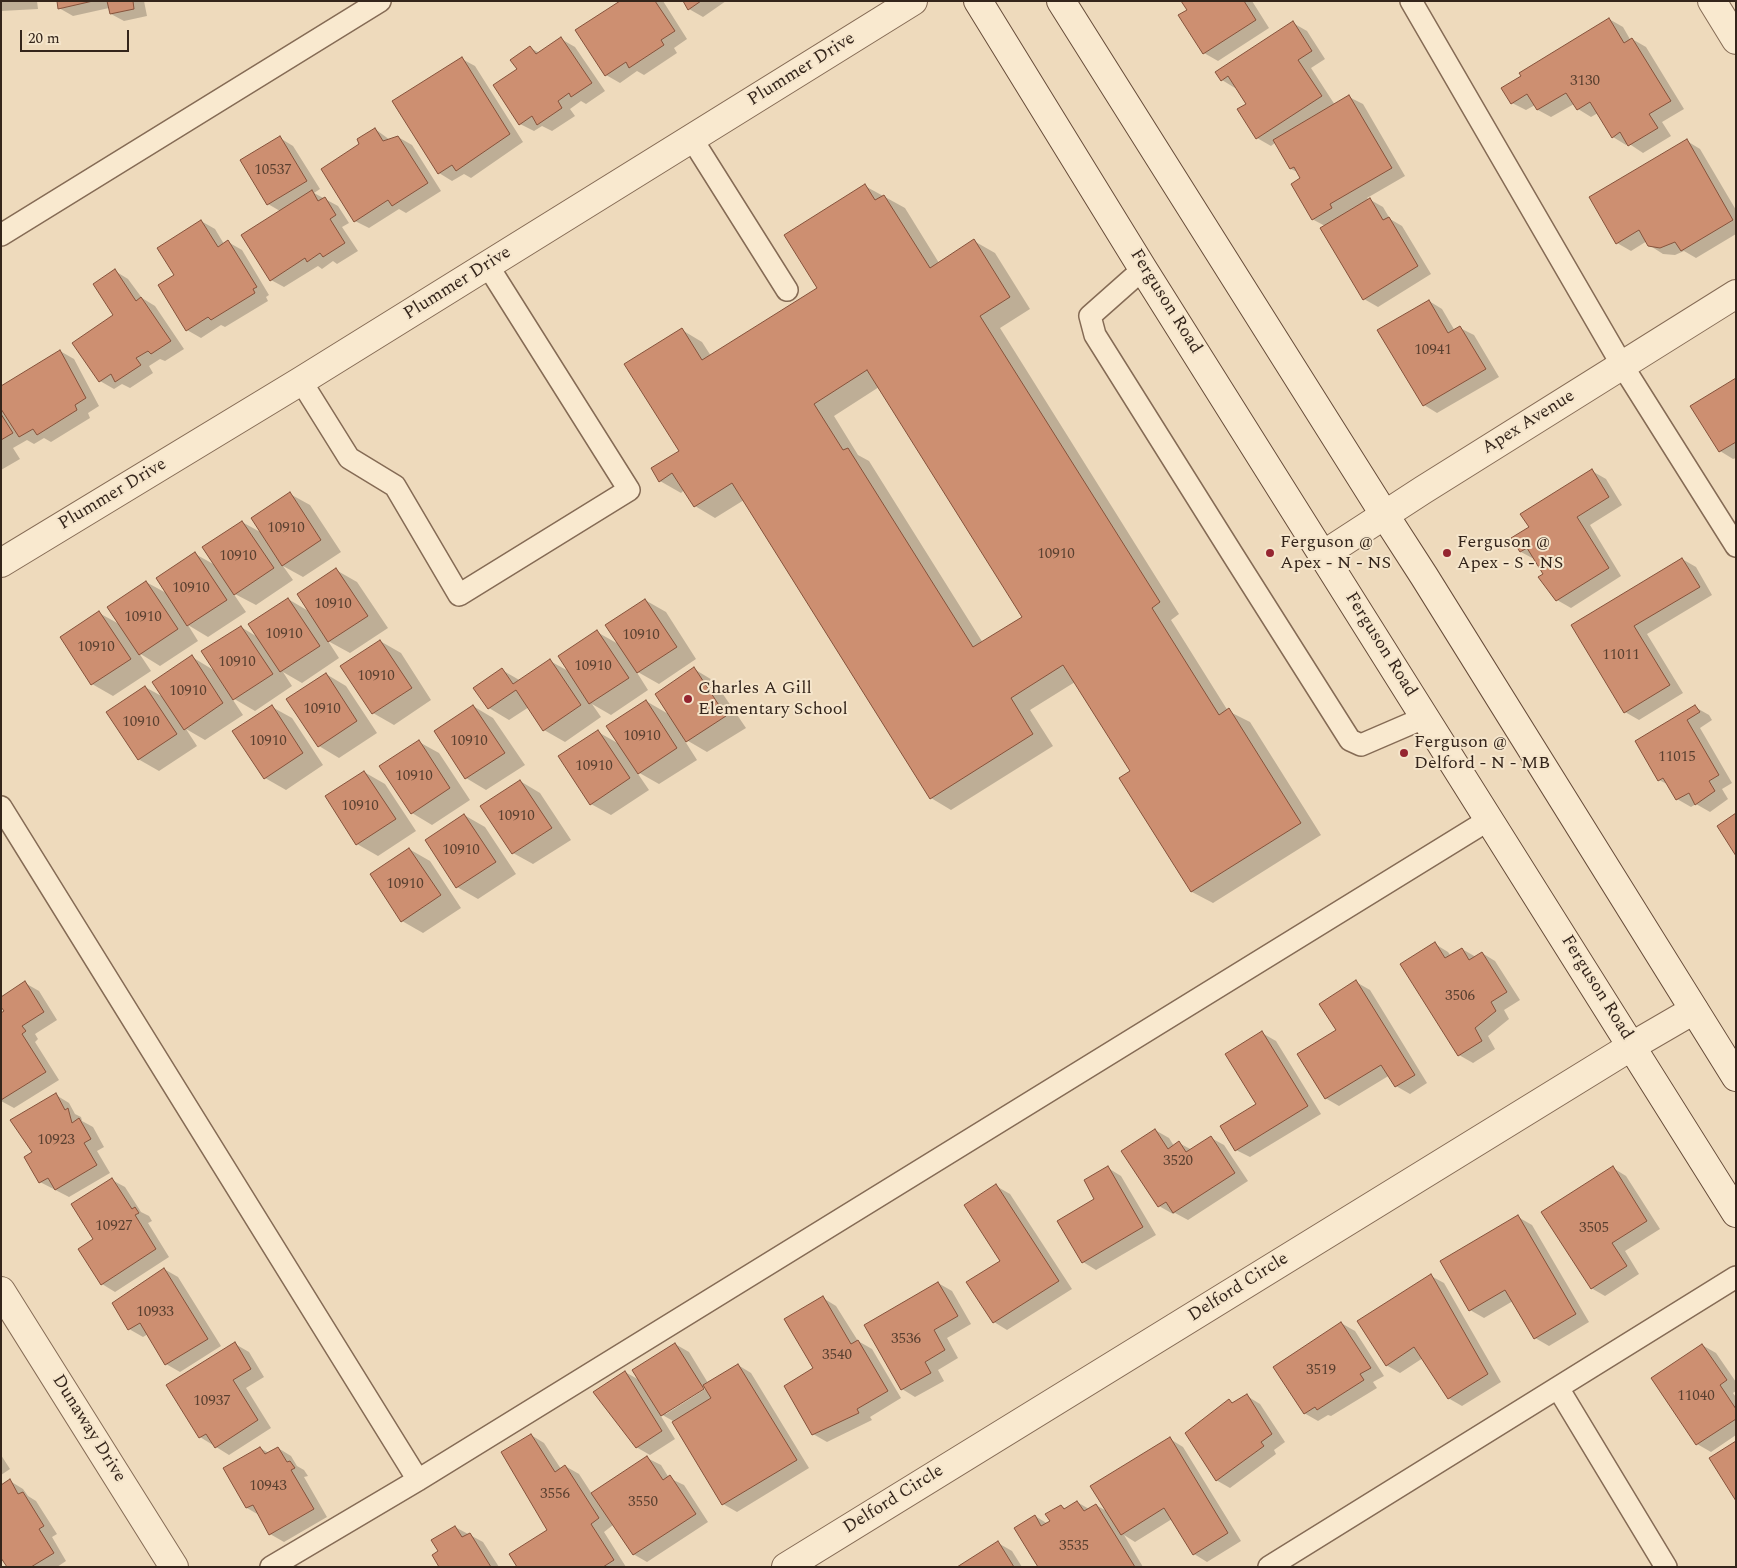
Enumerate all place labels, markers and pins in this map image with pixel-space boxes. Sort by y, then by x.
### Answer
place label: Ferguson @ Apex - N - NS [1280,532,1391,574]
place label: Ferguson @ Apex - S - NS [1457,532,1563,574]
marker: Ferguson @ Apex - N - NS [1264,547,1276,559]
marker: Ferguson @ Apex - S - NS [1441,547,1453,559]
place label: Charles A Gill Elementary School [698,678,848,721]
marker: Charles A Gill Elementary School [682,693,694,705]
place label: Ferguson @ Delford - N - MB [1414,732,1550,774]
marker: Ferguson @ Delford - N - MB [1398,747,1410,759]

